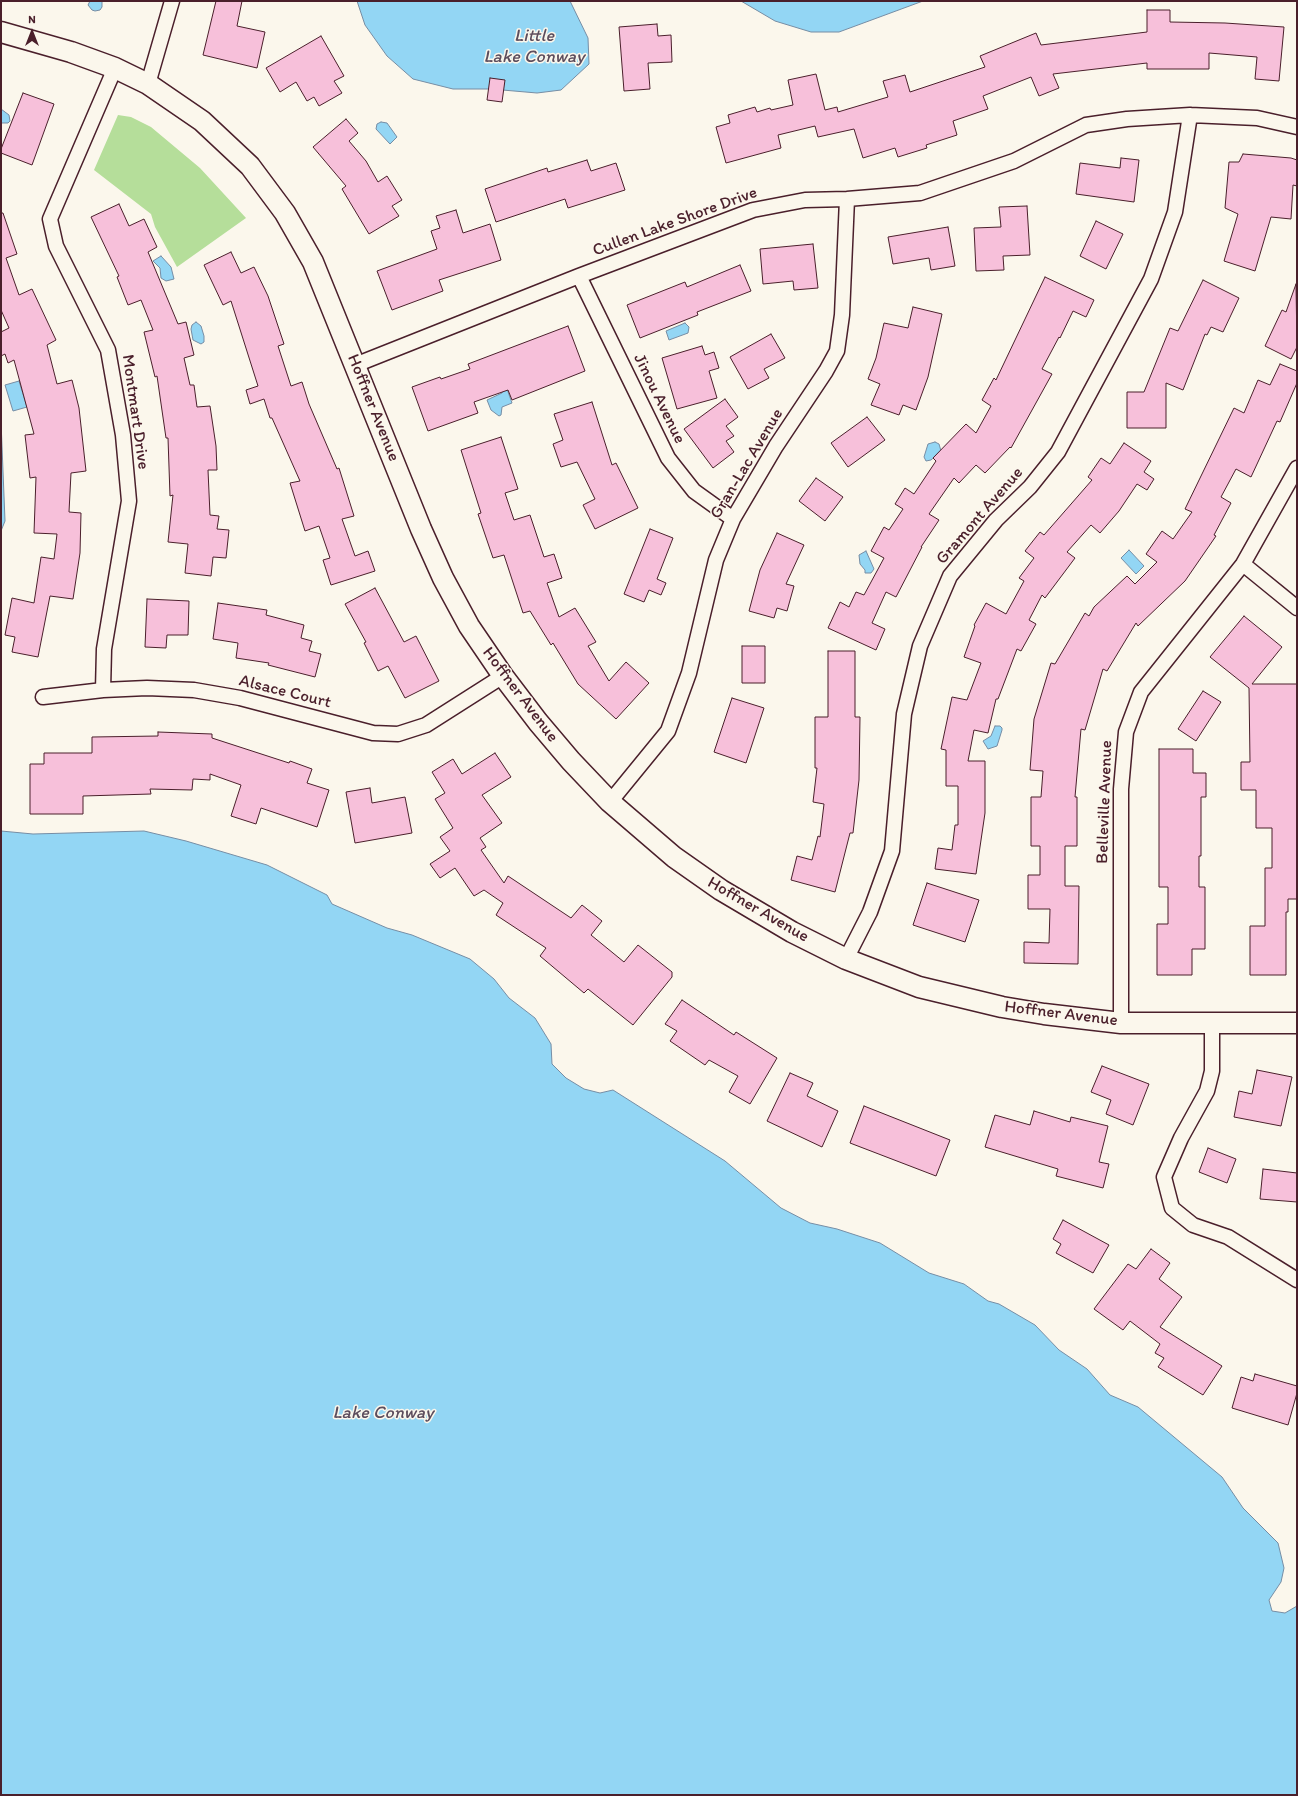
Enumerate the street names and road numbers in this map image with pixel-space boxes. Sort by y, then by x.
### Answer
street label: Cullen Lake Shore Drive [590,183,760,261]
street label: Hoffner Avenue [342,351,404,465]
street label: Jinou Avenue [628,351,690,447]
street label: Montmart Drive [117,353,153,471]
street label: Gran-Lac Avenue [706,405,788,523]
street label: Gramont Avenue [932,463,1028,569]
street label: Hoffner Avenue [478,643,562,747]
street label: Alsace Court [237,671,333,713]
street label: Belleville Avenue [1093,740,1117,864]
street label: Hoffner Avenue [704,873,812,947]
street label: Hoffner Avenue [1003,997,1119,1031]

